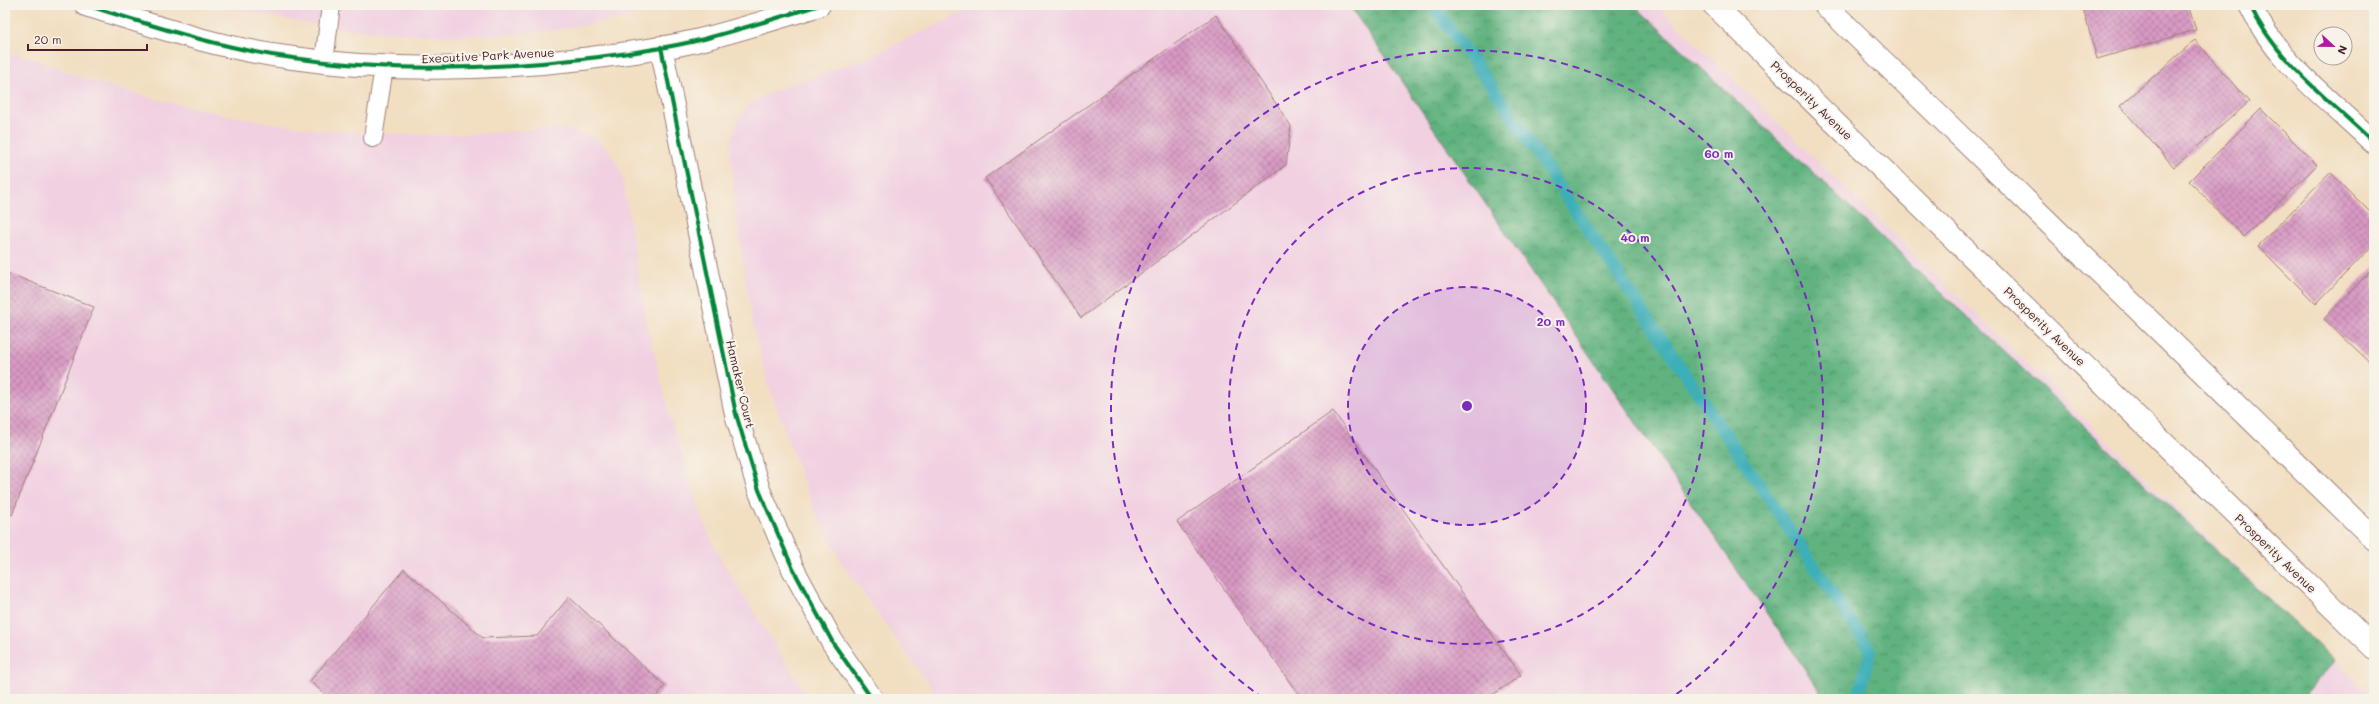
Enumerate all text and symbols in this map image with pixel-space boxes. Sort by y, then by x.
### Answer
scale bar [28,26,147,52]
north arrow [2313,26,2353,66]
text: 20 m [34,31,62,47]
text: N [2334,43,2351,57]
street label: Executive Park Avenue [421,44,555,66]
street label: Prosperity Avenue [1768,57,1856,143]
text: 60 m [1705,145,1733,161]
text: 40 m [1620,229,1650,245]
street label: Prosperity Avenue [2001,283,2089,369]
text: 20 m [1537,313,1565,329]
street label: Hamaker Court [723,338,759,430]
centre of rings [1460,399,1474,413]
street label: Prosperity Avenue [2232,510,2320,596]

